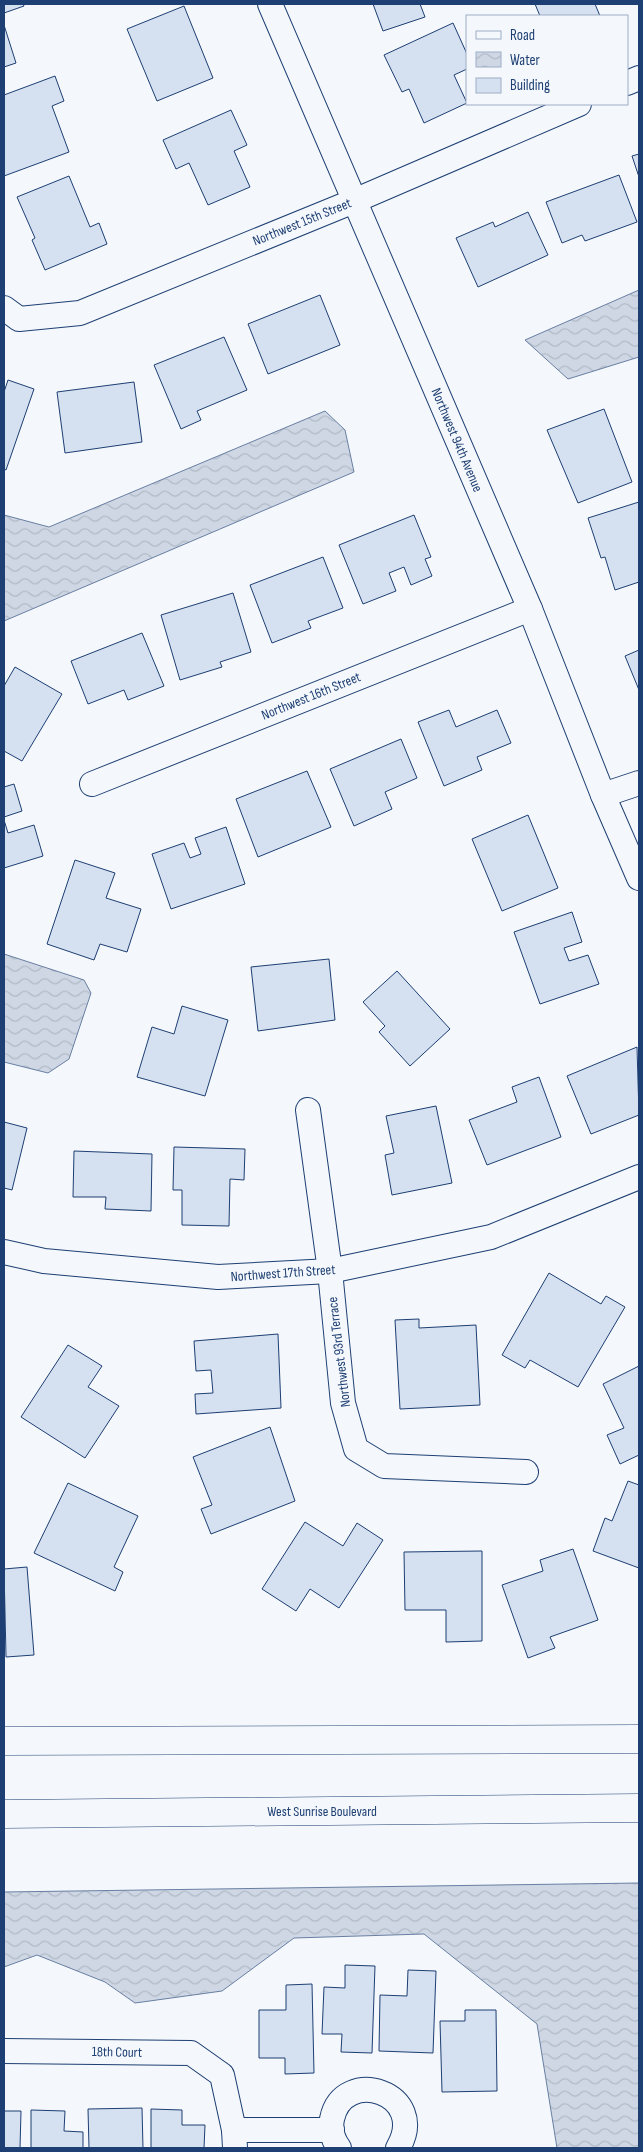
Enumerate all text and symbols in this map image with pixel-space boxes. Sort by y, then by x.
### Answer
legend [466,15,628,105]
text: Road [510,26,535,45]
text: Water [510,51,541,70]
text: Building [510,76,550,95]
street label: Northwest 15th Street [250,194,354,250]
street label: Northwest 94th Avenue [427,386,487,494]
street label: Northwest 16th Street [259,668,363,724]
street label: Northwest 17th Street [230,1261,336,1285]
street label: Northwest 93rd Terrace [324,1296,354,1408]
street label: West Sunrise Boulevard [267,1803,377,1820]
street label: 18th Court [92,2043,142,2061]

